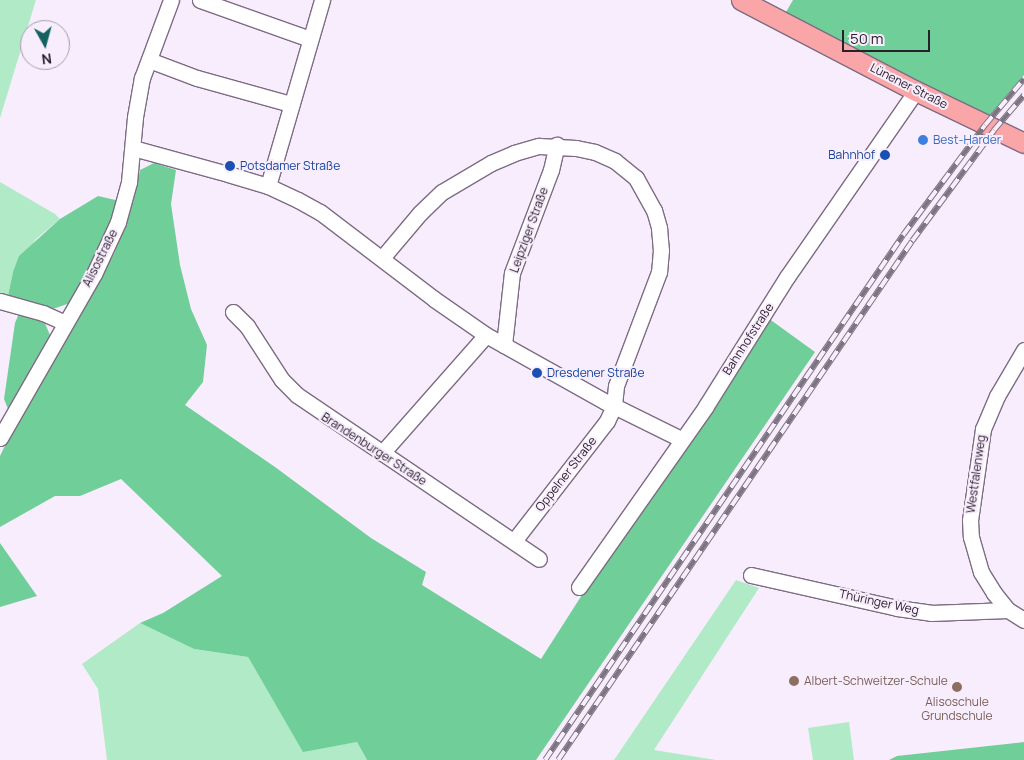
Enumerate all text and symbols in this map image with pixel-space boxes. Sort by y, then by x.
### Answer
north arrow [20,20,70,70]
scale bar [844,20,932,52]
text: 50 m [850,28,884,49]
text: N [41,49,53,69]
street label: Lünener Straße [868,60,950,112]
place label: Best-Harder [933,133,1001,147]
marker: Best-Harder [917,134,929,146]
place label: Bahnhof [828,148,875,162]
marker: Bahnhof [879,149,891,161]
place label: Potsdamer Straße [240,159,340,173]
marker: Potsdamer Straße [224,160,236,172]
street label: Leipziger Straße [507,185,551,275]
street label: Alisostraße [79,227,121,289]
street label: Bahnhofstraße [719,300,777,378]
place label: Dresdener Straße [547,366,645,380]
marker: Dresdener Straße [531,367,543,379]
street label: Brandenburger Straße [319,410,429,488]
street label: Oppelner Straße [532,434,600,514]
street label: Westfalenweg [963,434,989,514]
street label: Thüringer Weg [838,587,920,617]
place label: Albert-Schweitzer-Schule [804,674,948,688]
marker: Albert-Schweitzer-Schule [788,675,800,687]
marker: Alisoschule Grundschule [951,681,963,693]
place label: Alisoschule Grundschule [921,695,993,723]

